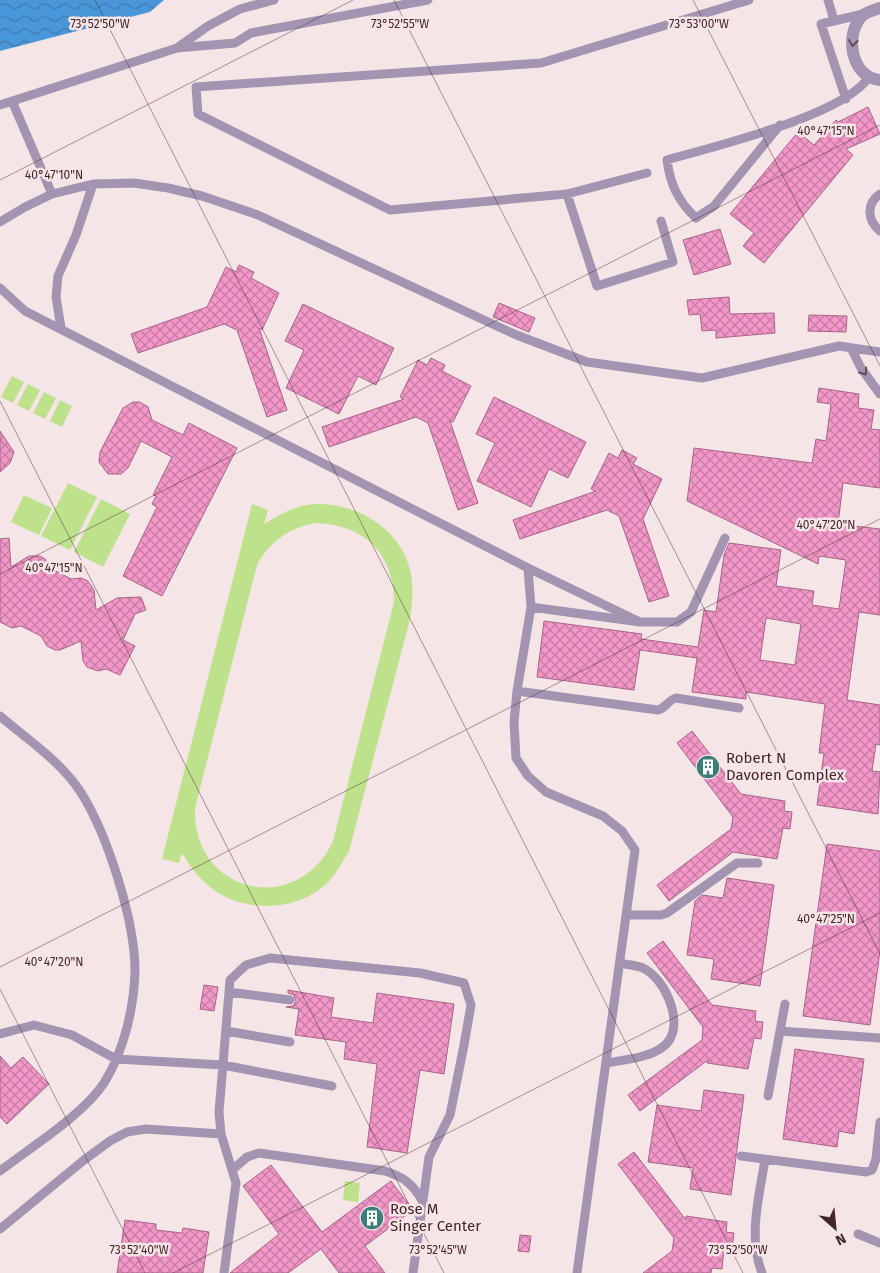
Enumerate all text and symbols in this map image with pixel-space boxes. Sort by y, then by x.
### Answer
text: 73°52'50"W [70,17,130,31]
text: 73°52'55"W [371,17,429,31]
text: 73°53'00"W [669,17,729,31]
one-way arrow [848,39,859,47]
text: 40°47'15"N [797,124,855,138]
text: 40°47'10"N [25,168,83,182]
one-way arrow [858,366,867,376]
text: 40°47'20"N [796,518,856,532]
text: 40°47'15"N [25,561,83,575]
place label: Robert N Davoren Complex [726,749,845,784]
building icon: Robert N Davoren Complex [695,754,721,780]
text: 40°47'25"N [797,912,855,926]
text: 40°47'20"N [24,955,84,969]
place label: Rose M Singer Center [390,1200,481,1235]
north arrow [810,1203,860,1253]
building icon: Rose M Singer Center [359,1205,385,1231]
text: N [833,1229,849,1249]
text: 73°52'40"W [109,1243,169,1257]
text: 73°52'45"W [409,1243,467,1257]
text: 73°52'50"W [708,1243,768,1257]

